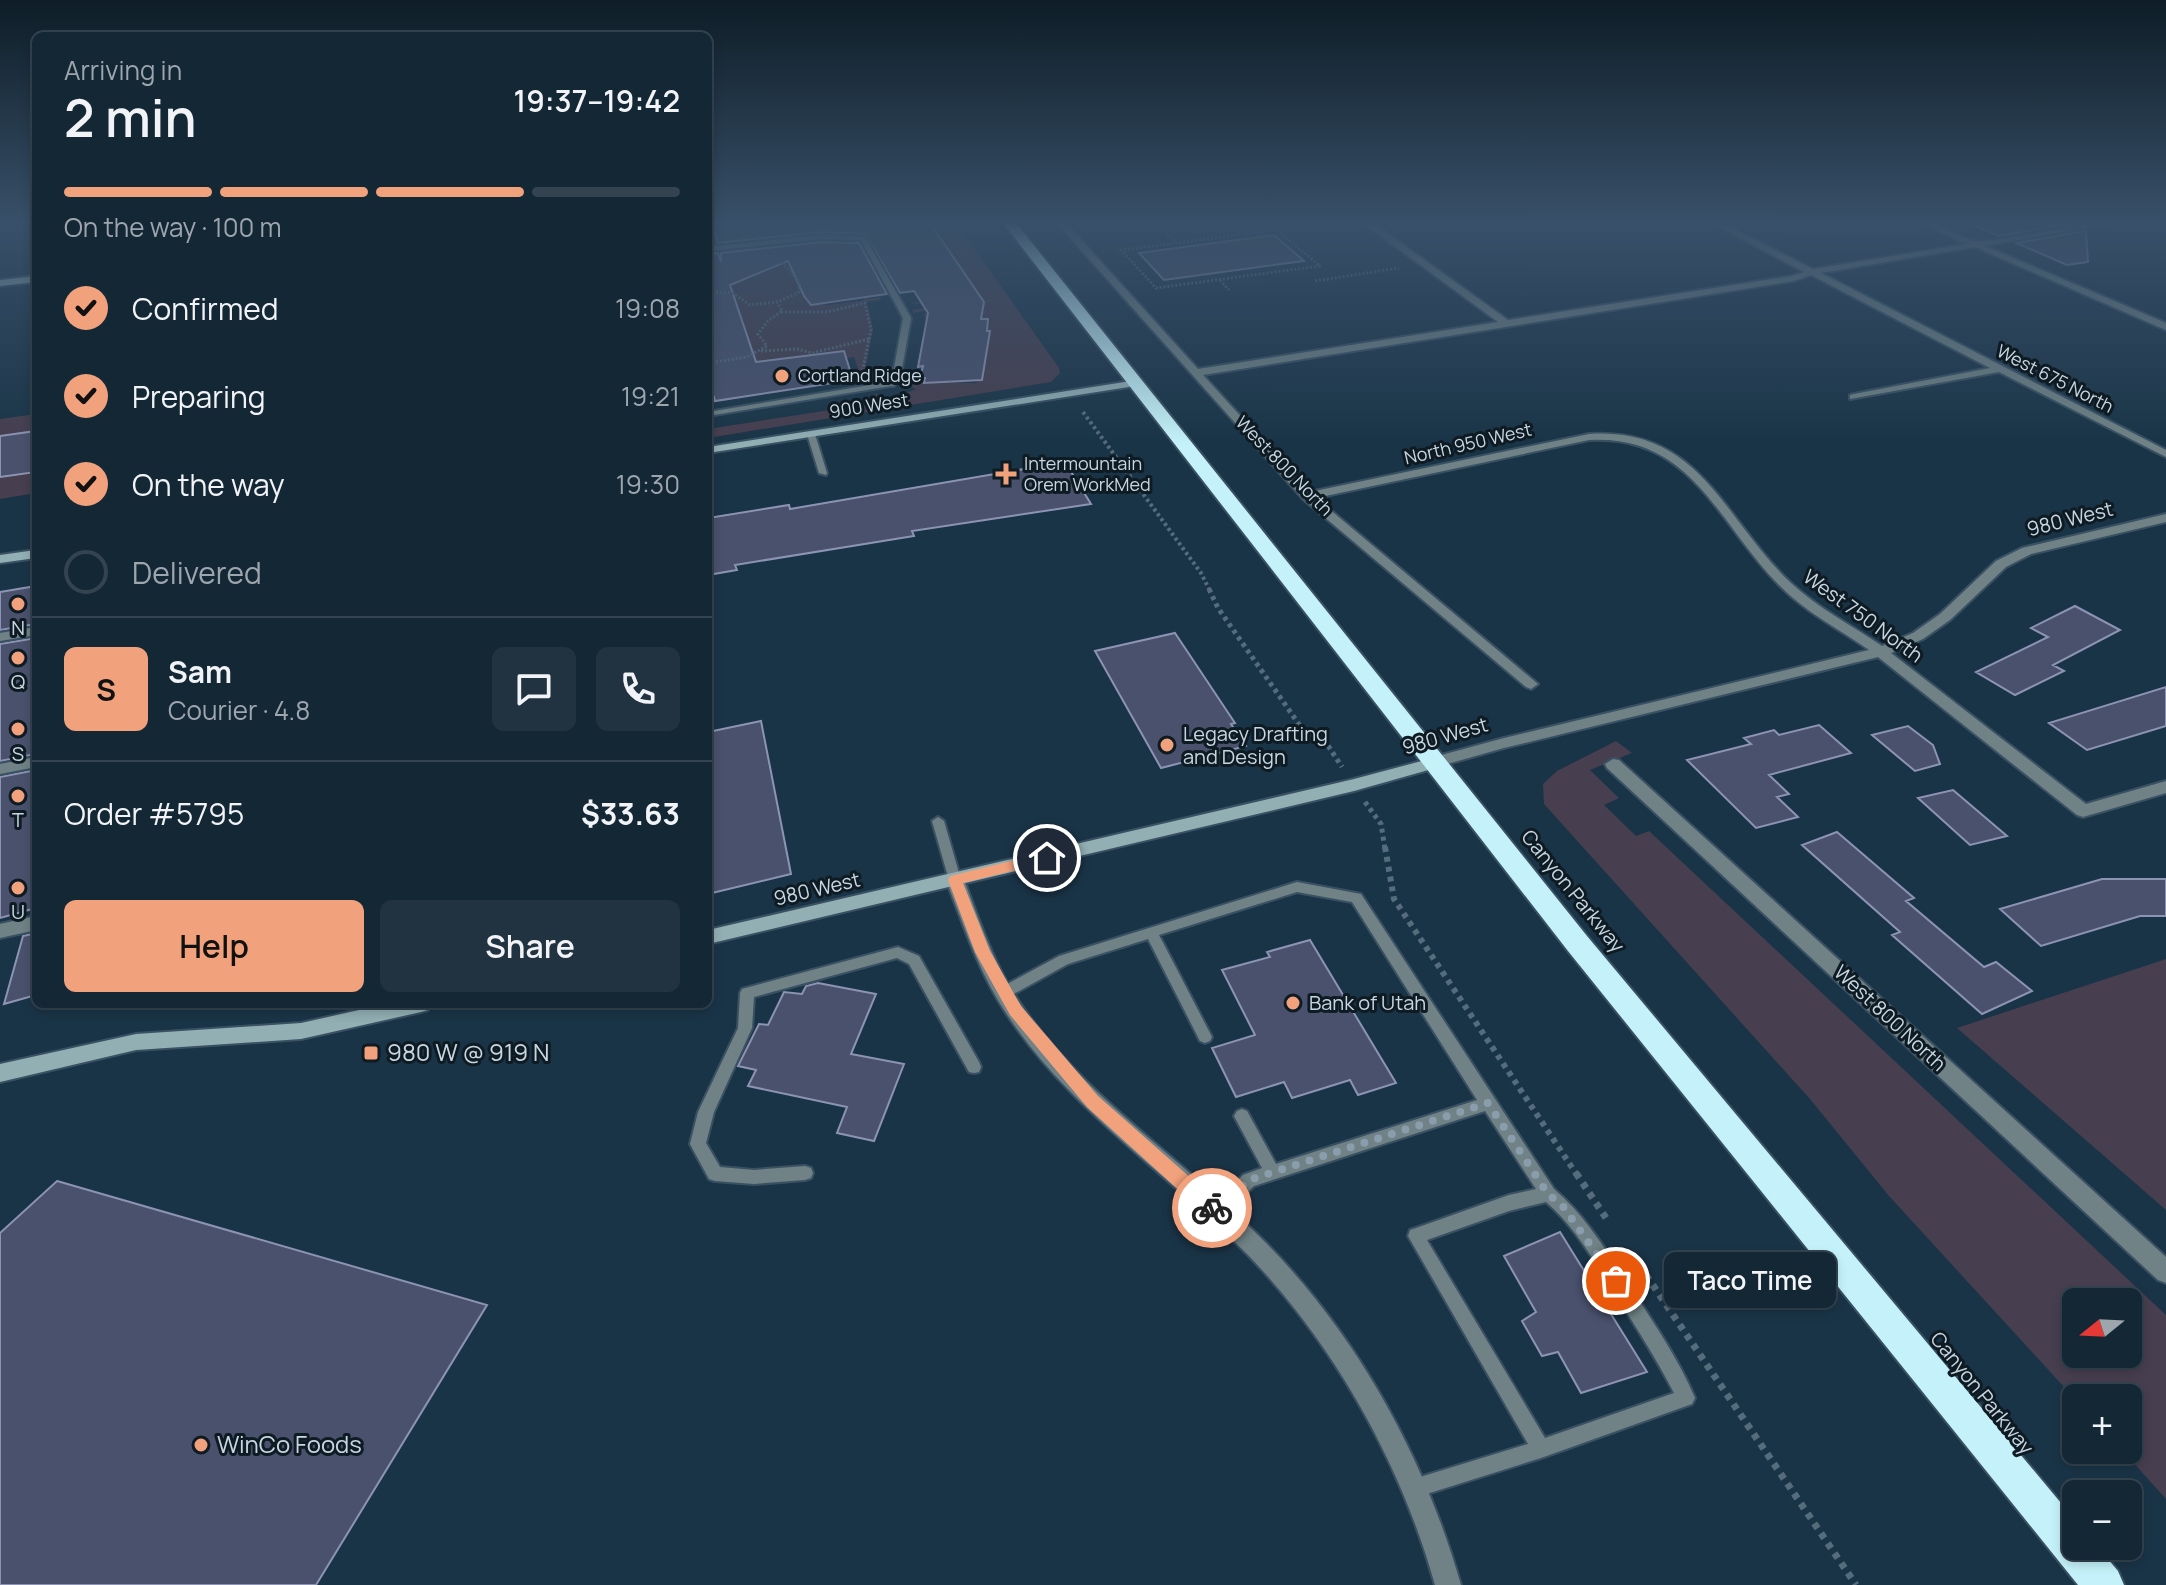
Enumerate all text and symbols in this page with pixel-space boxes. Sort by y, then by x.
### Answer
text: Arriving in [64,52,182,88]
text: 19:37–19:42 [513,80,680,121]
text: 2 min [64,82,197,153]
text: On the way · 100 m [64,209,282,245]
icon: check [64,286,108,330]
text: Confirmed [132,288,279,329]
text: 19:08 [615,290,680,326]
street label: West 675 North [1993,338,2118,418]
place label: Cortland Ridge [798,363,922,387]
marker: Cortland Ridge [773,367,791,385]
icon: check [64,374,108,418]
text: Preparing [132,376,266,417]
text: 19:21 [621,378,680,414]
street label: 900 West [828,387,910,423]
street label: West 800 North [1231,410,1338,520]
street label: North 950 West [1402,417,1534,469]
place label: Intermountain Orem WorkMed [1024,451,1151,496]
icon: check [64,462,108,506]
marker: Intermountain Orem WorkMed [995,463,1017,485]
text: On the way [132,464,285,505]
text: 19:30 [616,466,680,502]
street label: 980 West [2024,495,2116,542]
text: Delivered [132,552,262,593]
street label: West 750 North [1798,563,1929,668]
marker: N [9,595,27,613]
place label: N [11,614,25,641]
button: chat [492,647,576,731]
button: phone [596,647,680,731]
marker: Q [9,649,27,667]
text: Sam [168,651,232,692]
place label: Q [11,668,25,695]
text: S [96,669,116,710]
text: Courier · 4.8 [168,692,310,728]
street label: 980 West [1399,710,1491,761]
marker: S [9,720,27,738]
place label: Legacy Drafting and Design [1183,720,1328,770]
marker: Legacy Drafting and Design [1158,736,1176,754]
place label: S [12,740,24,767]
marker: T [9,787,27,805]
text: Order #5795 [64,793,244,834]
text: $33.63 [581,793,680,834]
place label: T [12,806,24,833]
pin [1013,824,1081,892]
street label: Canyon Parkway [1516,824,1631,958]
icon: home [1025,836,1069,880]
street label: 980 West [771,865,863,912]
marker: U [9,879,27,897]
place label: U [11,898,25,925]
button: Help [64,900,364,992]
button: Share [380,900,680,992]
street label: West 800 North [1828,959,1952,1077]
place label: Bank of Utah [1309,989,1426,1016]
marker: Bank of Utah [1284,994,1302,1012]
place label: 980 W @ 919 N [387,1035,549,1068]
marker: 980 W @ 919 N [362,1044,380,1062]
courier [1172,1168,1252,1248]
icon: bike [1190,1186,1234,1230]
pin [1582,1247,1650,1315]
callout: Taco Time [1664,1253,1836,1309]
icon: bag [1594,1259,1638,1303]
text: Taco Time [1688,1262,1812,1298]
north arrow [2062,1288,2142,1368]
map controls [2062,1288,2142,1560]
street label: Canyon Parkway [1925,1326,2040,1460]
button: + [2062,1384,2142,1464]
place label: WinCo Foods [217,1427,362,1460]
marker: WinCo Foods [192,1436,210,1454]
button: − [2062,1480,2142,1560]

